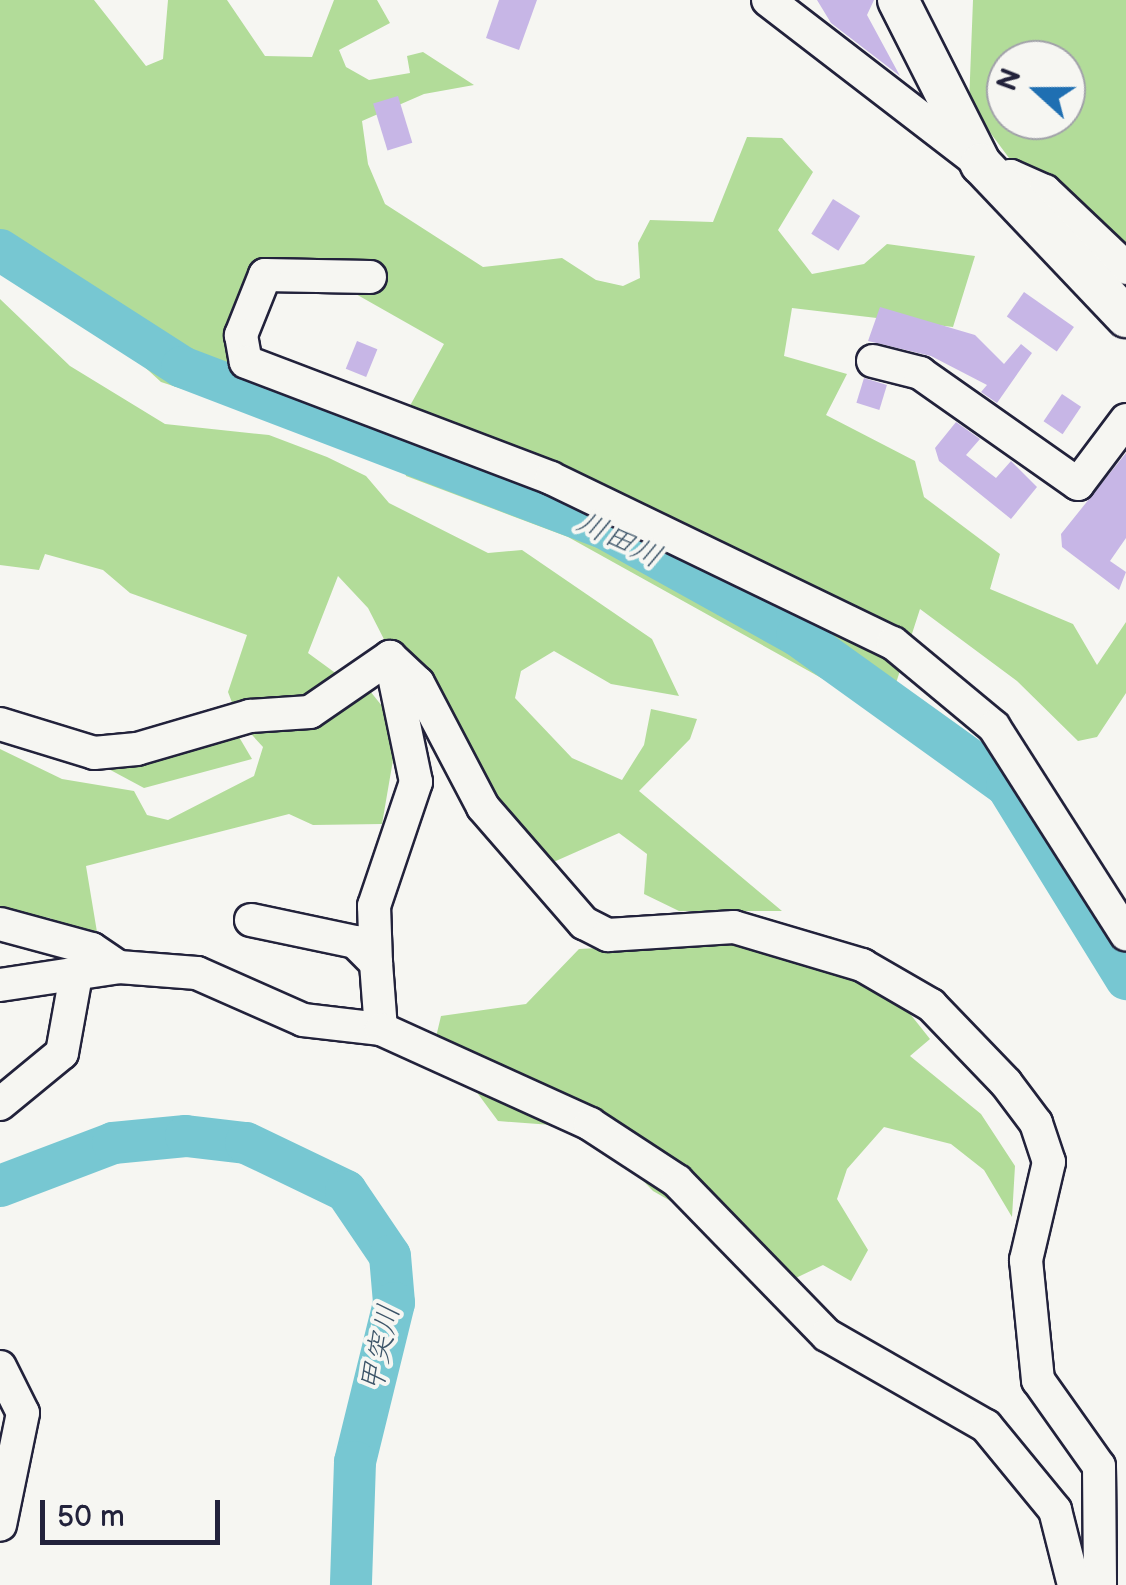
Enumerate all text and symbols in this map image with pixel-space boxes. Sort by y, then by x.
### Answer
north arrow [986,40,1086,140]
text: N [990,64,1029,96]
water label: 川田川 [571,504,667,576]
water label: 甲突川 [354,1301,408,1397]
scale bar [45,1480,225,1542]
text: 50 m [57,1499,125,1535]

